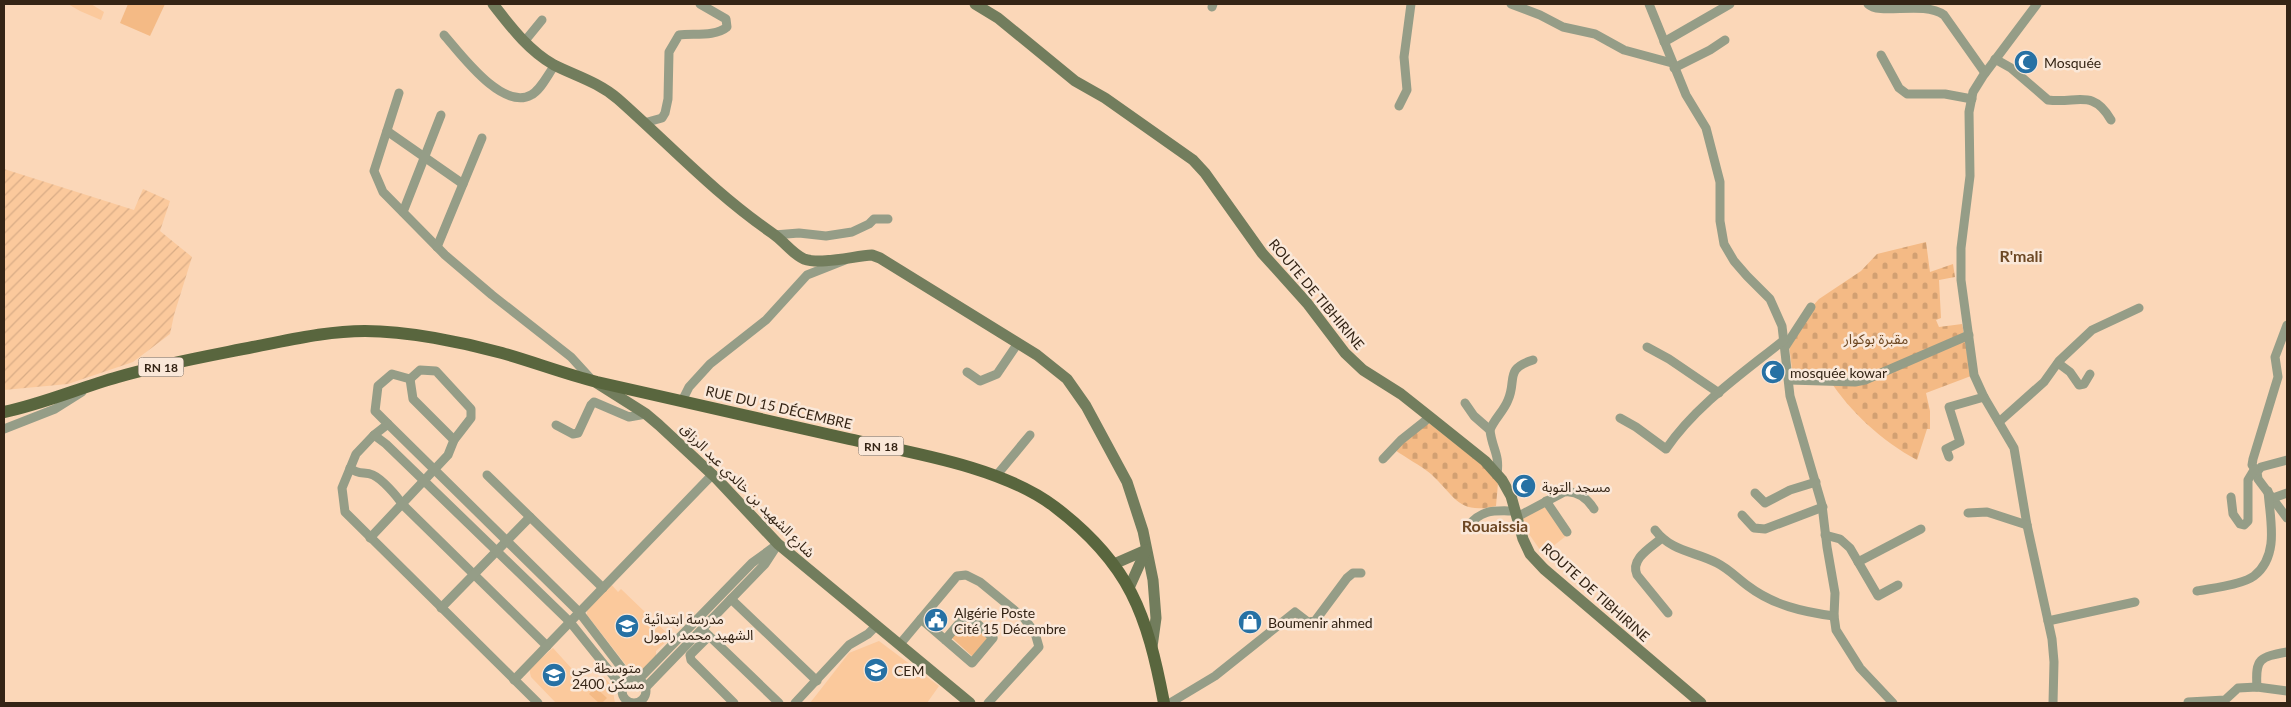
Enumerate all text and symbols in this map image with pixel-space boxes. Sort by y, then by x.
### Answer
mosque icon: Mosquée [2013,49,2039,75]
place label: Mosquée [2044,54,2101,71]
street label: ROUTE DE TIBHIRINE [1266,235,1368,353]
district label: R'mali [1999,246,2043,265]
park label: مقبرة بوكوار [1843,330,1908,348]
road number: RN 18 [138,358,184,377]
mosque icon: mosquée kowar [1760,359,1786,385]
place label: mosquée kowar [1790,364,1887,381]
street label: RUE DU 15 DÉCEMBRE [704,382,854,432]
street label: شارع الشهيد بن خالدي عبد الرزاق [675,419,819,563]
road number: RN 18 [858,436,904,456]
mosque icon: مسجد التوبة [1511,473,1537,499]
place label: مسجد التوبة [1542,478,1611,496]
district label: Rouaissia [1462,516,1528,535]
street label: ROUTE DE TIBHIRINE [1539,539,1653,645]
place label: Algérie Poste Cité 15 Décembre [954,604,1066,637]
public building icon: Algérie Poste Cité 15 Décembre [923,607,949,633]
shop icon: Boumenir ahmed [1237,609,1263,635]
place label: مدرسة ابتدائية الشهيد محمد رامول [644,610,753,644]
school or university icon: مدرسة ابتدائية الشهيد محمد رامول [614,613,640,639]
place label: Boumenir ahmed [1268,614,1373,631]
school or university icon: CEM [863,657,889,683]
place label: متوسطة حي 2400 مسكن [572,659,645,693]
school or university icon: متوسطة حي 2400 مسكن [541,662,567,688]
place label: CEM [894,662,924,679]

